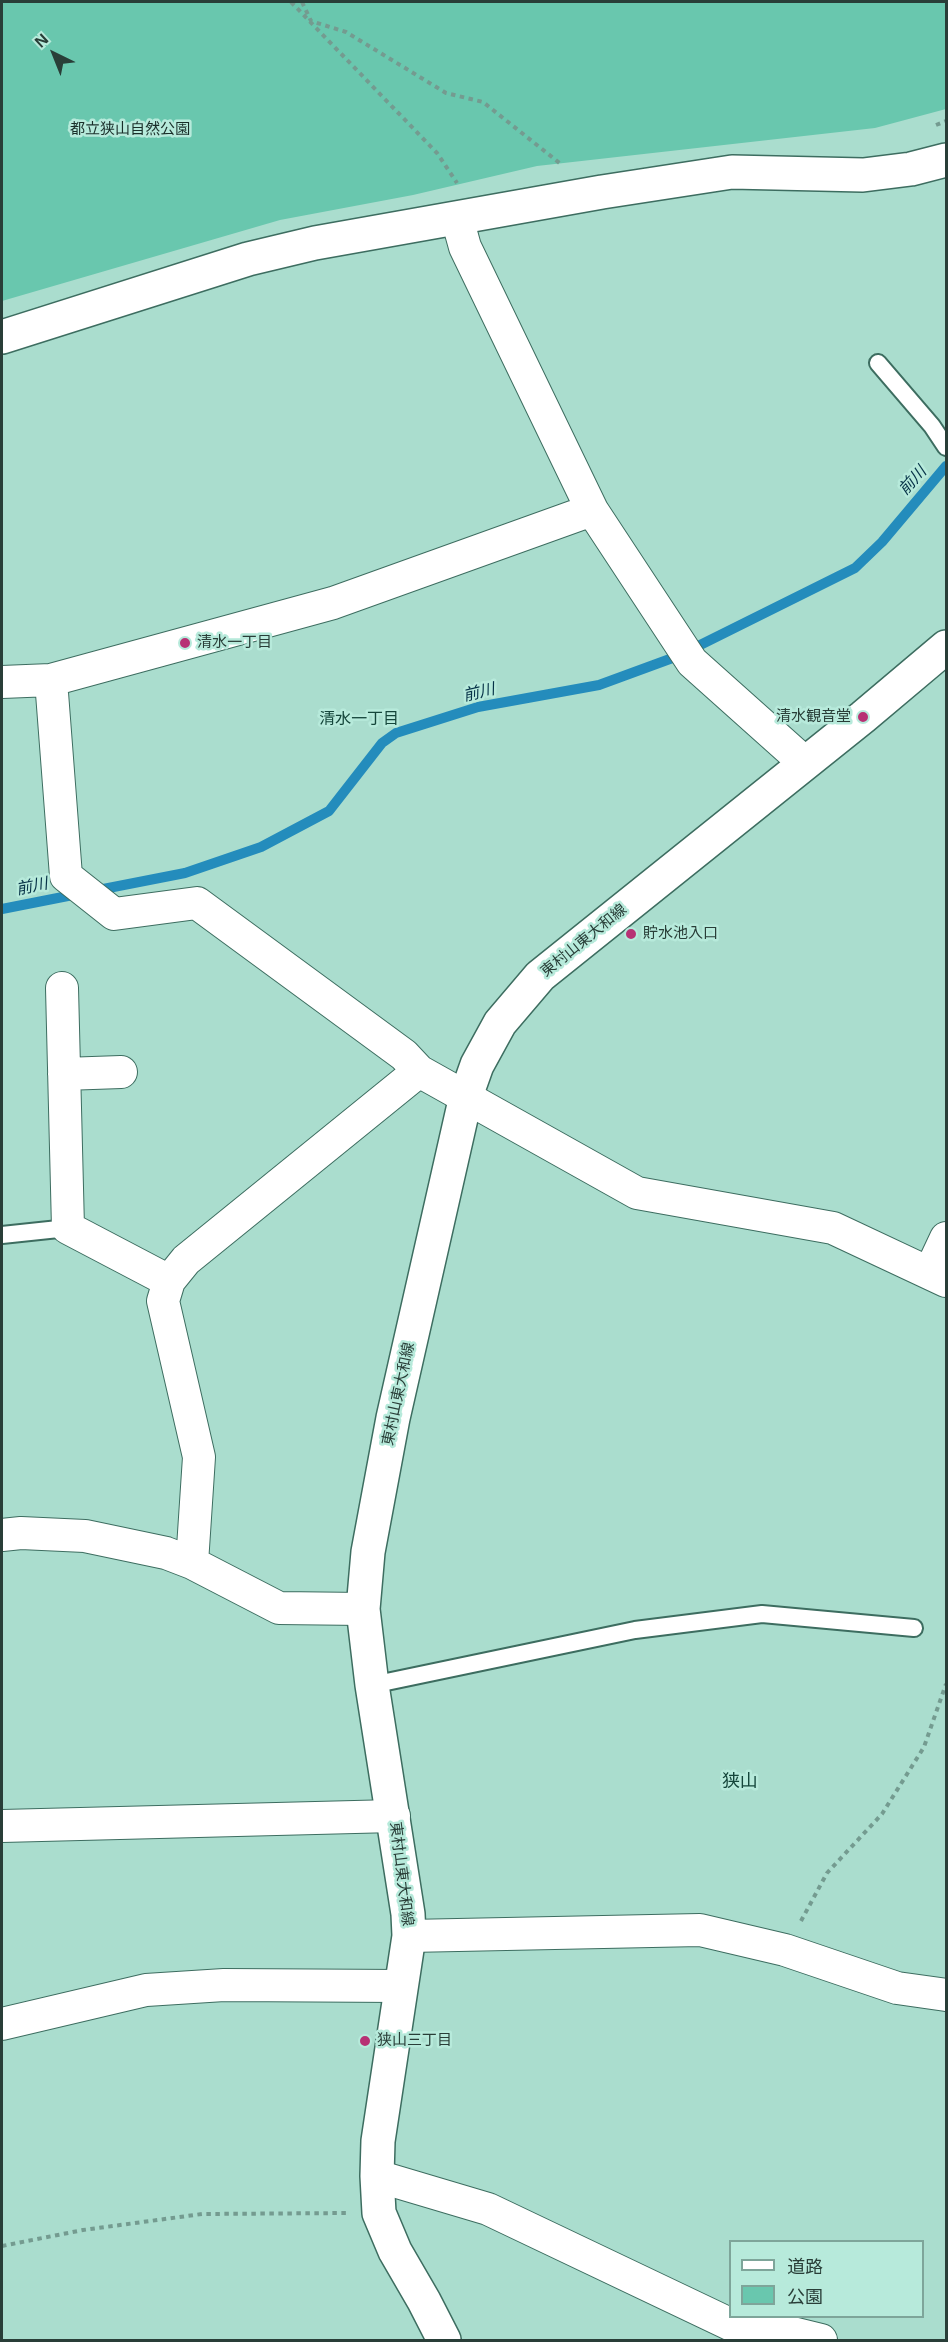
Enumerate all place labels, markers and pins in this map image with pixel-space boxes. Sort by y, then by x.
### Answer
place label: 清水一丁目 [197,634,272,652]
marker: 清水一丁目 [178,636,192,650]
place label: 清水観音堂 [776,708,851,726]
marker: 清水観音堂 [856,710,870,724]
place label: 貯水池入口 [643,925,718,943]
marker: 貯水池入口 [624,927,638,941]
place label: 狭山三丁目 [377,2032,452,2050]
marker: 狭山三丁目 [358,2034,372,2048]

